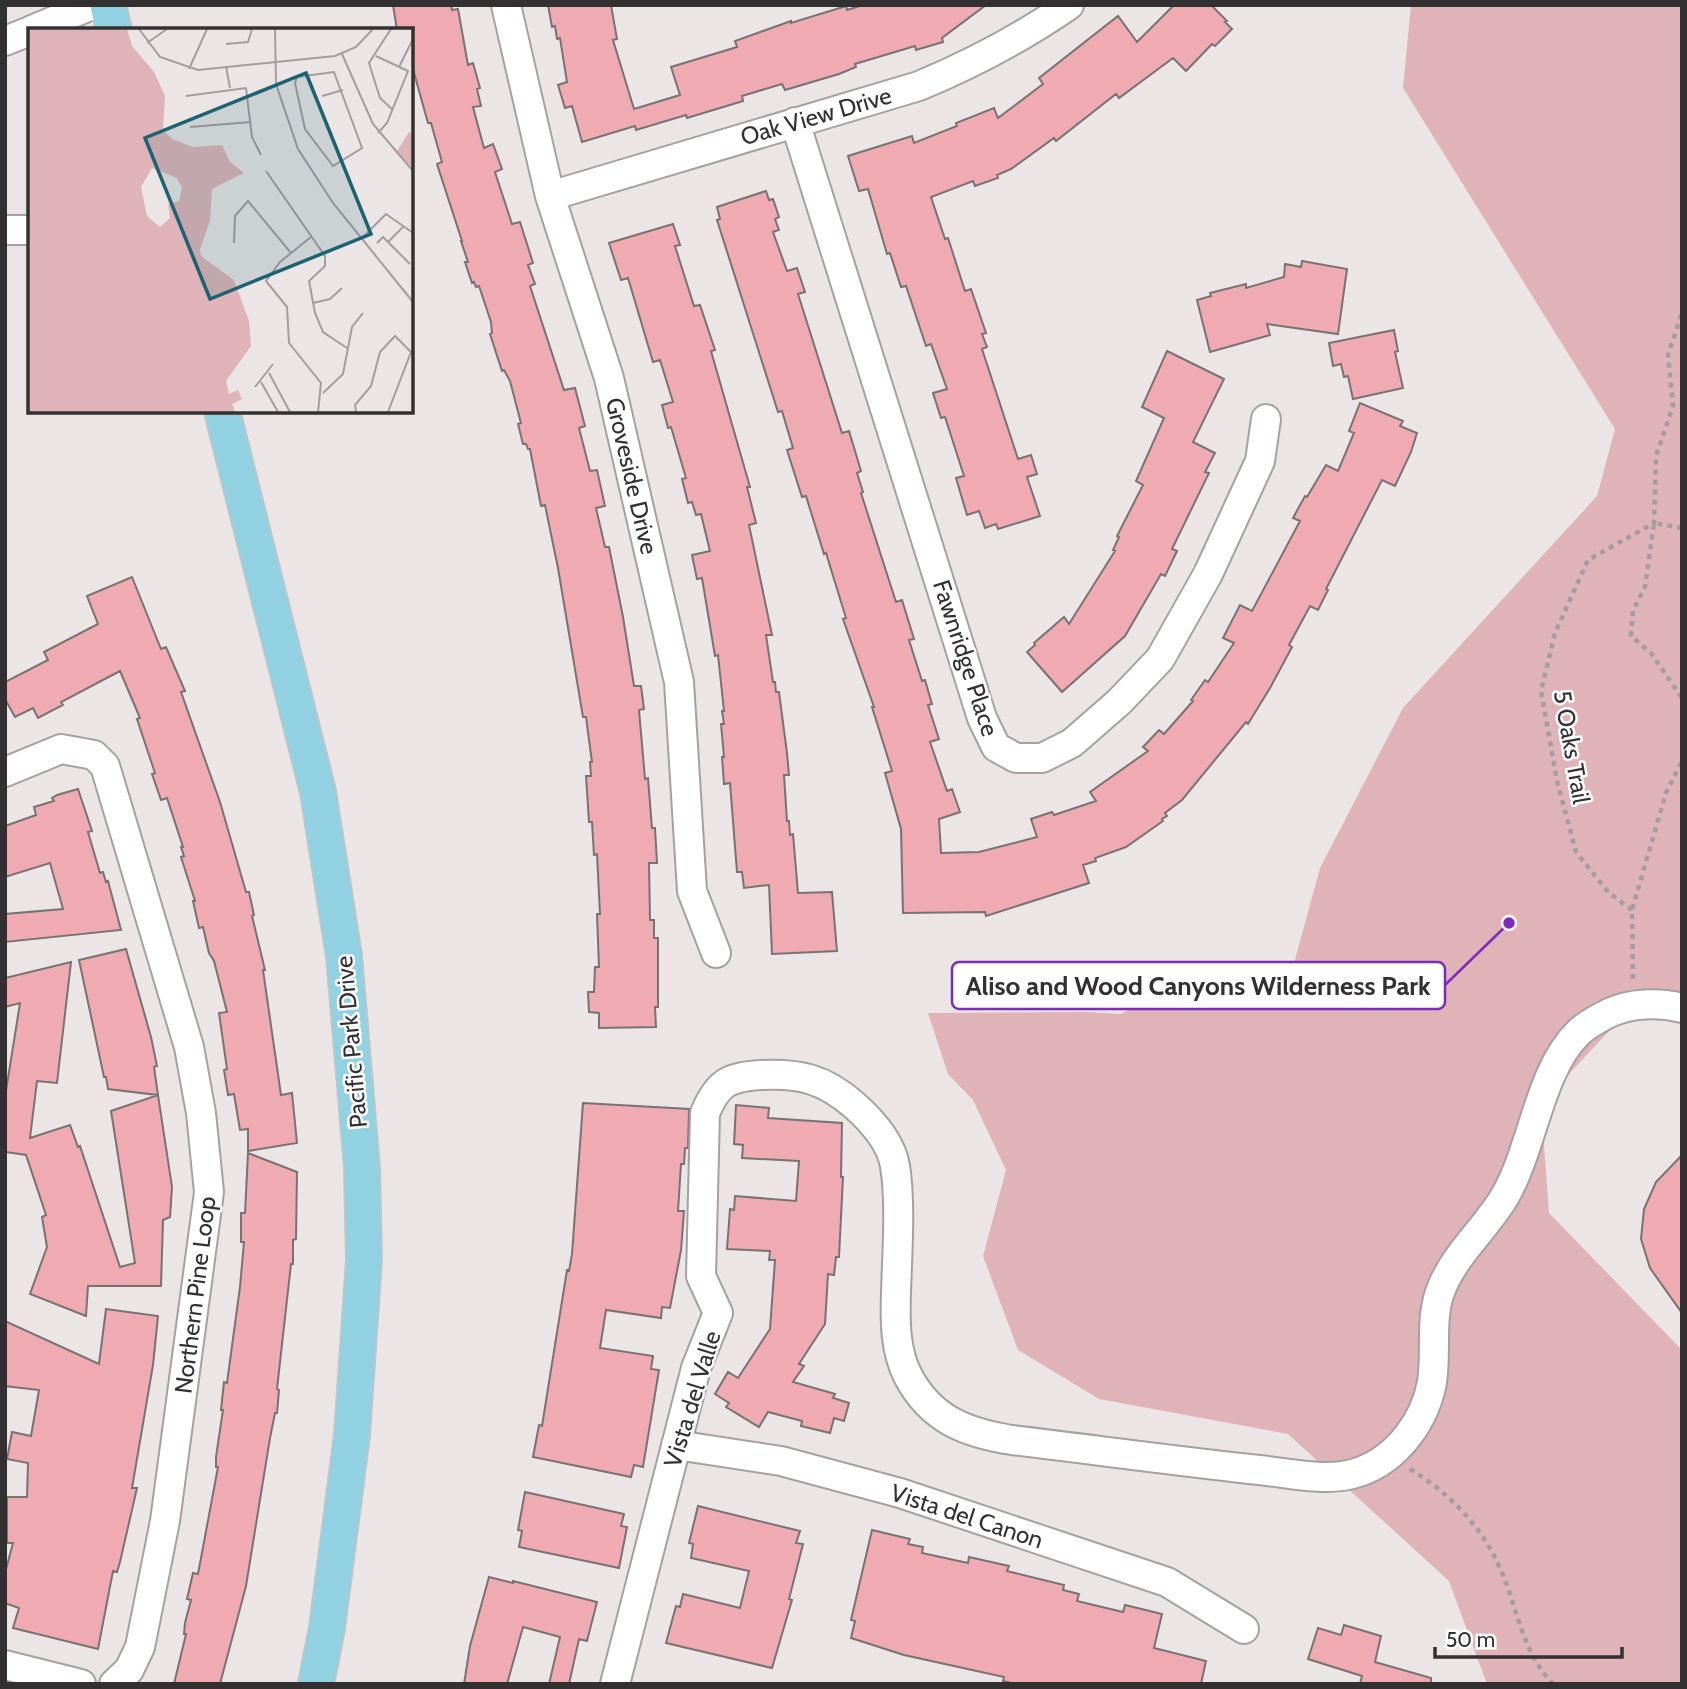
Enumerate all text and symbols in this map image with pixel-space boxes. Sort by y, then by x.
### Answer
inset map [28,28,413,413]
street label: Oak View Drive [737,81,895,151]
street label: Groveside Drive [600,395,664,557]
street label: Fawnridge Place [927,576,1005,740]
street label: 5 Oaks Trail [1548,688,1596,806]
street label: Pacific Park Drive [329,955,373,1129]
callout: Aliso and Wood Canyons Wilderness Park [952,962,1445,1009]
text: Aliso and Wood Canyons Wilderness Park [965,970,1431,1002]
street label: Northern Pine Loop [169,1195,221,1395]
street label: Vista del Valle [658,1327,726,1471]
street label: Vista del Canon [887,1478,1047,1554]
scale bar [1435,1616,1622,1660]
text: 50 m [1446,1627,1495,1652]

